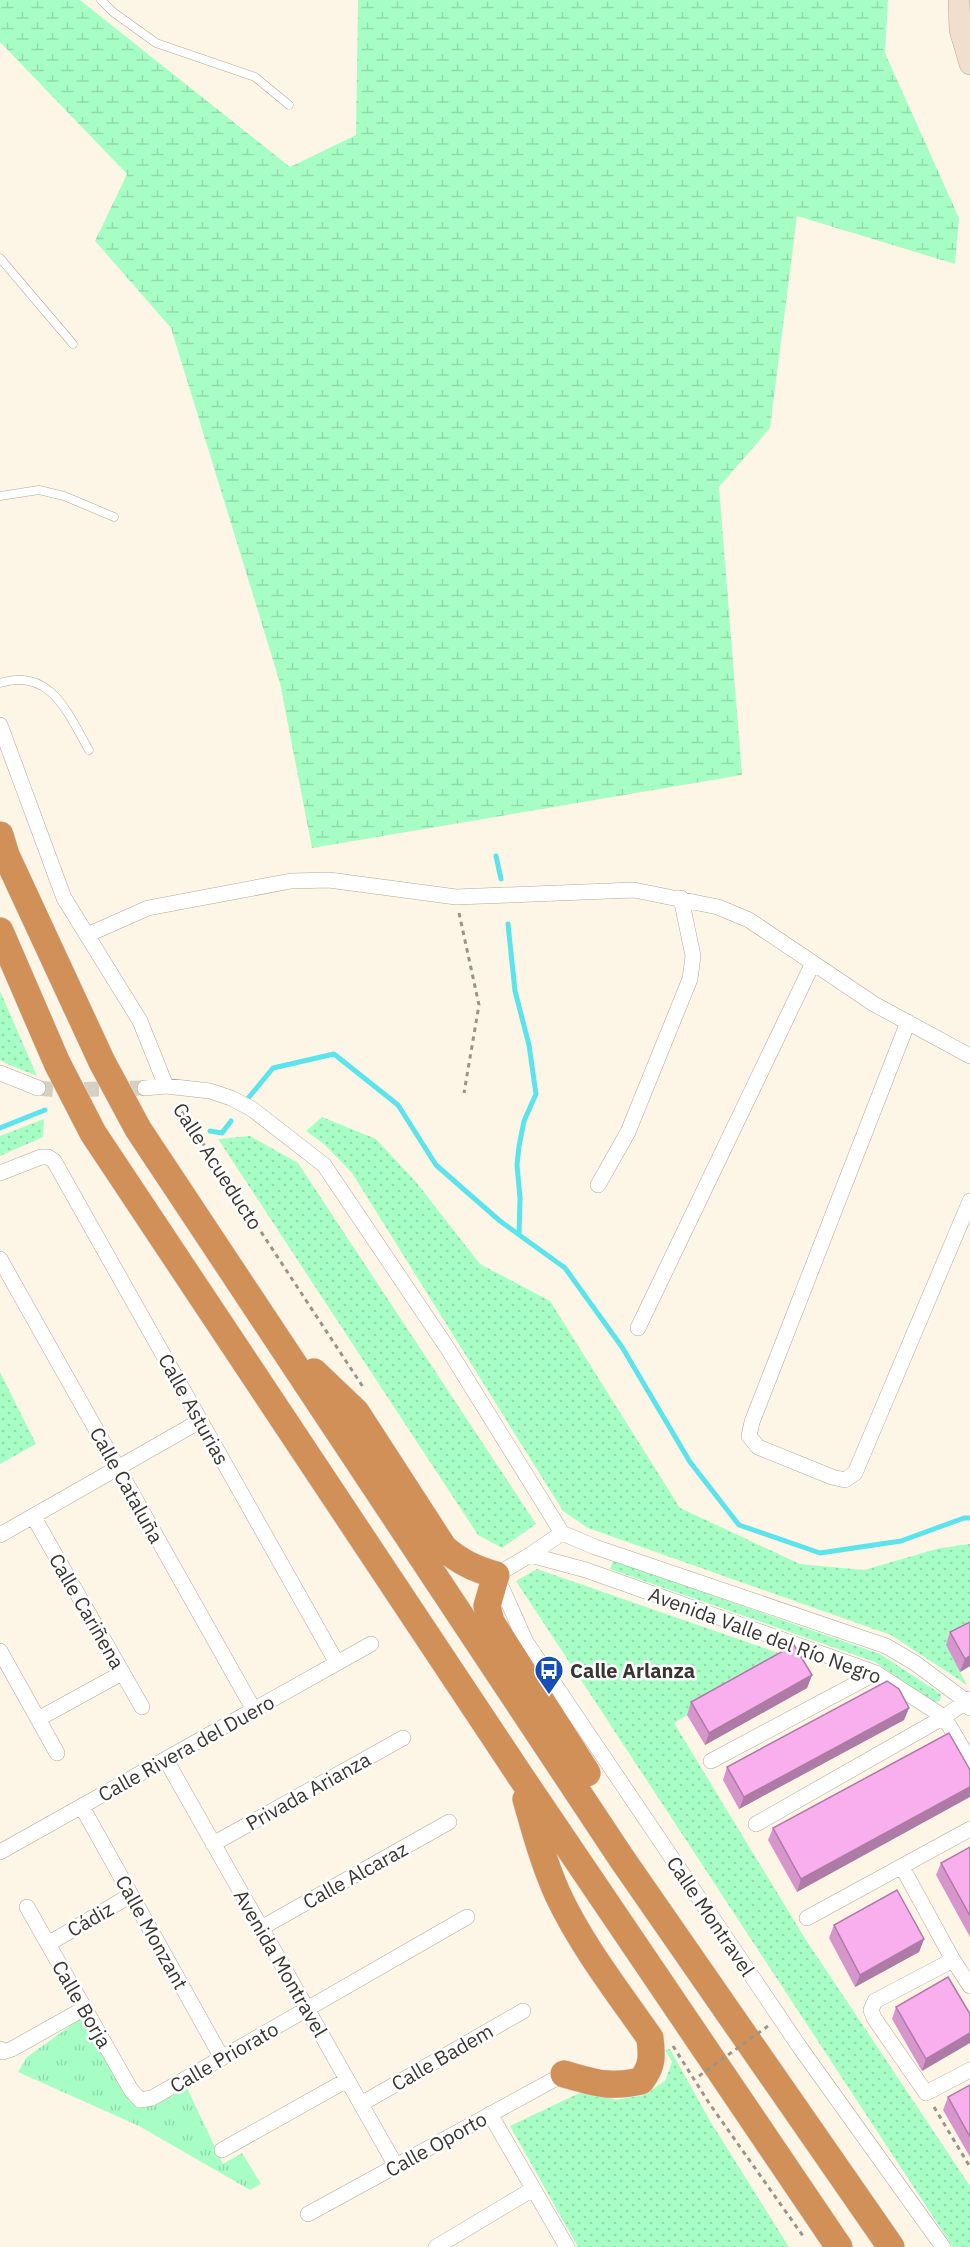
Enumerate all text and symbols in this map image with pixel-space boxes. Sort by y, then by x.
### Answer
street label: Calle Acueducto [167,1097,269,1235]
street label: Calle Asturias [152,1349,236,1469]
street label: Calle Cataluña [84,1422,170,1548]
street label: Calle Cariñena [43,1548,131,1674]
street label: Avenida Valle del Río Negro [645,1580,885,1690]
bus stop icon: Calle Arlanza [533,1654,565,1696]
place label: Calle Arlanza [570,1657,695,1684]
street label: Calle Rivera del Duero [93,1688,279,1808]
street label: Privada Arianza [241,1745,376,1836]
street label: Calle Alcaraz [298,1835,412,1915]
street label: Calle Montravel [661,1851,761,1981]
street label: Calle Monzant [109,1870,195,1994]
street label: Avenida Montravel [228,1884,334,2042]
street label: Cádiz [62,1895,118,1943]
street label: Calle Borja [46,1955,118,2053]
street label: Calle Priorato [165,2015,283,2099]
street label: Calle Badem [386,2017,498,2097]
street label: Calle Oporto [380,2105,492,2183]

